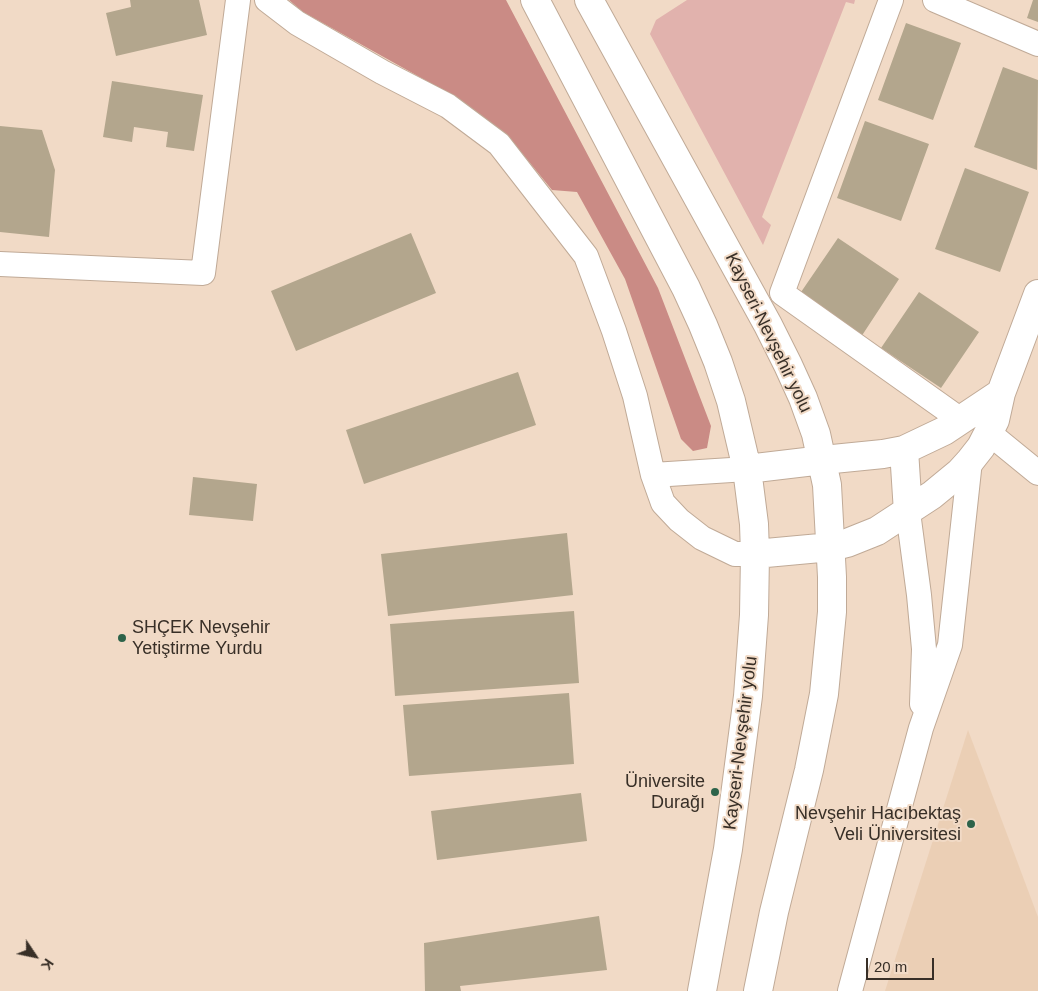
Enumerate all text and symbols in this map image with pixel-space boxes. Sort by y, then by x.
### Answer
street label: Kayseri-Nevşehir yolu [720,250,816,416]
place label: SHÇEK Nevşehir Yetiştirme Yurdu [132,617,270,660]
marker: SHÇEK Nevşehir Yetiştirme Yurdu [116,632,128,644]
street label: Kayseri-Nevşehir yolu [720,655,762,831]
place label: Üniversite Durağı [625,771,705,814]
marker: Üniversite Durağı [709,786,721,798]
place label: Nevşehir Hacıbektaş Veli Üniversitesi [795,803,961,846]
marker: Nevşehir Hacıbektaş Veli Üniversitesi [965,818,977,830]
north arrow [10,931,60,981]
scale bar [868,948,936,980]
text: K [38,956,57,973]
text: 20 m [874,958,907,975]

